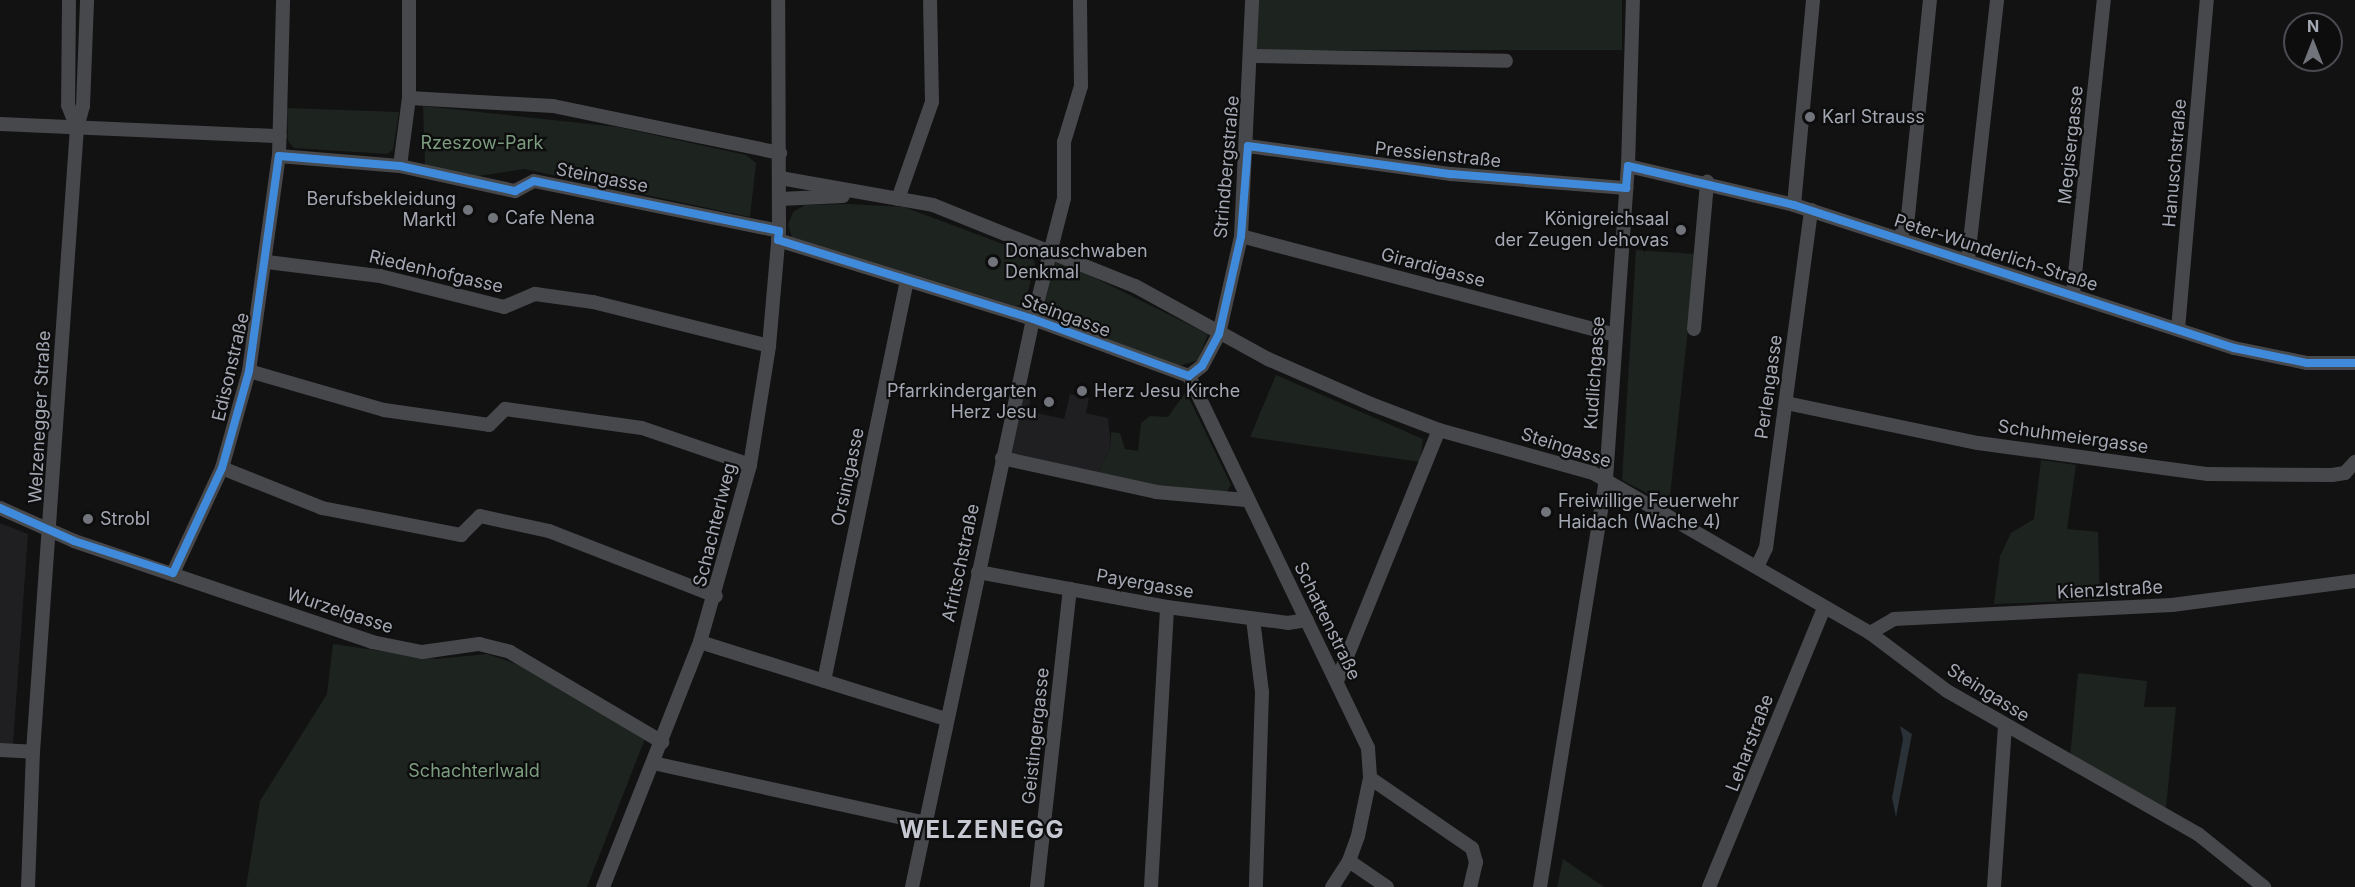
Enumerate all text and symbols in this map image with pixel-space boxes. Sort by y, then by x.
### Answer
north arrow [2283,12,2343,72]
text: N [2307,16,2319,36]
street label: Megisergasse [2054,85,2088,205]
street label: Strindbergstraße [1210,95,1244,239]
street label: Hanuschstraße [2159,98,2191,228]
place label: Karl Strauss [1822,106,1925,128]
marker: Karl Strauss [1803,110,1817,124]
park label: Rzeszow-Park [421,132,543,154]
street label: Pressienstraße [1374,138,1502,172]
street label: Steingasse [554,158,650,198]
place label: Berufsbekleidung Marktl [307,189,456,232]
marker: Berufsbekleidung Marktl [461,203,475,217]
place label: Cafe Nena [505,207,595,229]
place label: Königreichsaal der Zeugen Jehovas [1494,209,1669,252]
street label: Peter-Wunderlich-Straße [1891,210,2101,296]
marker: Cafe Nena [486,211,500,225]
marker: Königreichsaal der Zeugen Jehovas [1674,223,1688,237]
place label: Donauschwaben Denkmal [1005,241,1148,284]
street label: Girardigasse [1378,244,1488,292]
street label: Riedenhofgasse [367,246,505,298]
marker: Donauschwaben Denkmal [986,255,1000,269]
street label: Steingasse [1018,290,1114,342]
street label: Edisonstraße [208,310,254,424]
street label: Kudlichgasse [1580,316,1610,430]
street label: Welzenegger Straße [25,330,55,504]
street label: Perlengasse [1751,333,1787,441]
place label: Herz Jesu Kirche [1094,380,1240,402]
place label: Pfarrkindergarten Herz Jesu [887,381,1037,424]
marker: Herz Jesu Kirche [1075,384,1089,398]
marker: Pfarrkindergarten Herz Jesu [1042,395,1056,409]
street label: Schuhmeiergasse [1996,416,2150,458]
street label: Steingasse [1518,423,1614,473]
street label: Orsinigasse [827,426,869,528]
street label: Schachterlweg [689,461,741,589]
place label: Freiwillige Feuerwehr Haidach (Wache 4) [1558,491,1739,534]
street label: Afritschstraße [938,502,984,624]
marker: Freiwillige Feuerwehr Haidach (Wache 4) [1539,505,1553,519]
place label: Strobl [100,508,150,530]
marker: Strobl [81,512,95,526]
street label: Schattenstraße [1289,558,1365,684]
street label: Payergasse [1095,565,1195,603]
street label: Kienzlstraße [2056,576,2164,604]
street label: Wurzelgasse [284,584,396,638]
street label: Steingasse [1943,659,2033,727]
street label: Geistingergasse [1018,667,1054,805]
street label: Leharstraße [1722,691,1778,795]
park label: Schachterlwald [408,760,540,782]
district label: WELZENEGG [899,816,1065,844]

